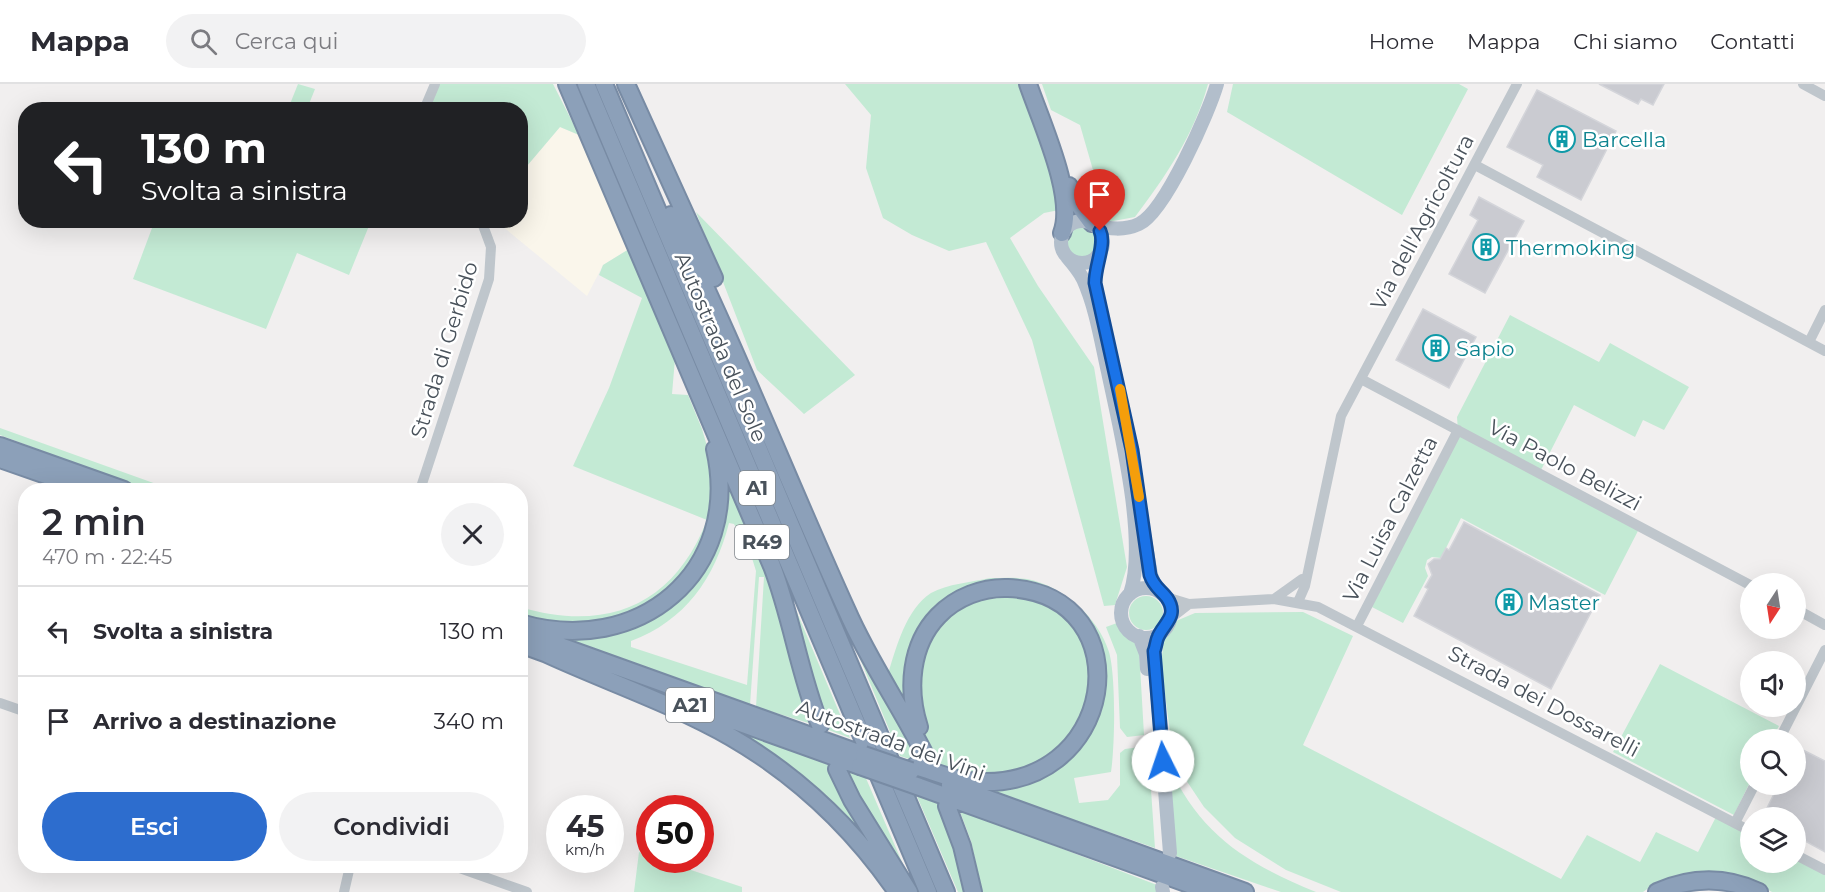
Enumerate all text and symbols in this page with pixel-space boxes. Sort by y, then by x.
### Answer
search box [166,14,586,68]
text: Mappa [30,24,130,58]
icon: search [187,25,220,58]
text: Cerca qui [235,28,338,55]
text: Home [1369,29,1434,54]
text: Mappa [1467,29,1540,54]
text: Chi siamo [1573,29,1677,54]
text: Contatti [1710,29,1795,54]
text: 130 m [141,122,267,174]
building icon: Barcella [1547,124,1577,154]
icon: left [42,126,120,204]
place label: Barcella [1582,127,1666,152]
street label: Via dell'Agricoltura [1365,130,1479,314]
pin [1074,169,1125,231]
text: Svolta a sinistra [141,174,348,207]
icon: arrive [1083,178,1116,211]
building icon: Thermoking [1471,232,1501,262]
place label: Thermoking [1506,235,1635,260]
street label: Autostrada del Sole [670,248,772,446]
street label: Strada di Gerbido [405,259,483,441]
building icon: Sapio [1421,333,1451,363]
place label: Sapio [1456,336,1514,361]
street label: Via Paolo Belizzi [1484,414,1646,516]
street label: Via Luisa Calzetta [1337,432,1443,606]
road number: A1 [739,471,775,505]
text: 2 min [42,500,146,544]
button: close [441,503,504,566]
road number: R49 [735,525,789,559]
text: 470 m · 22:45 [42,545,172,569]
north arrow [1740,573,1806,639]
map controls [1740,573,1806,873]
building icon: Master [1494,587,1524,617]
place label: Master [1528,590,1600,615]
icon: left [42,615,75,648]
text: Svolta a sinistra [93,618,273,645]
text: 130 m [440,618,504,645]
street label: Strada dei Dossarelli [1444,640,1644,762]
button: sound [1740,651,1806,717]
road number: A21 [666,688,714,722]
street label: Autostrada dei Vini [793,694,989,786]
icon: arrive [42,705,75,738]
text: Arrivo a destinazione [93,708,336,735]
text: 340 m [433,708,504,735]
position arrow [1131,729,1195,793]
button: search [1740,729,1806,795]
button: Esci [42,792,267,861]
button: Condividi [279,792,504,861]
speed limit sign: 50 [636,795,714,873]
button: layers [1740,807,1806,873]
text: 45 [566,808,604,845]
text: km/h [565,840,605,859]

